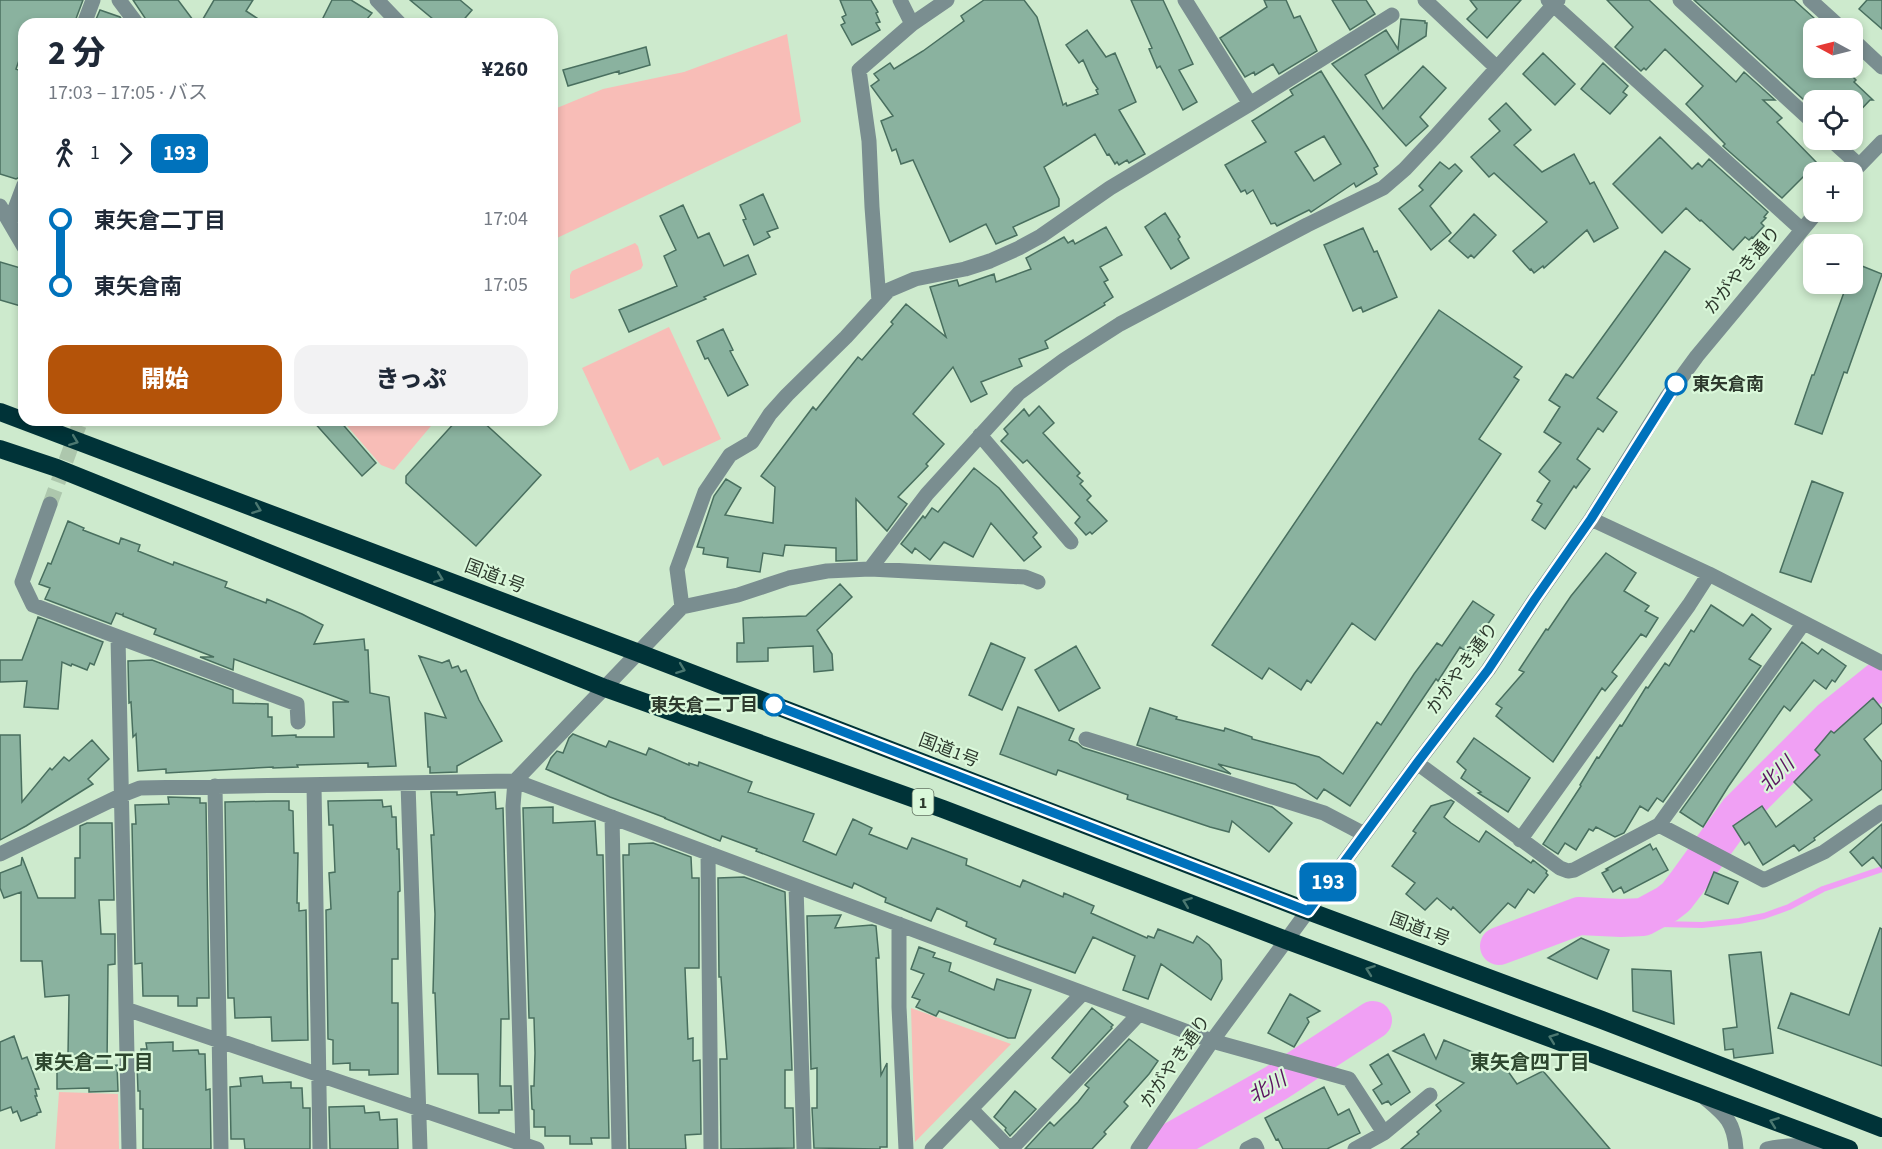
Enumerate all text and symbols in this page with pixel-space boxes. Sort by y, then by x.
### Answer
north arrow [1803,18,1863,78]
map controls [1803,18,1863,294]
text: 2 分 [48,30,105,77]
text: ¥260 [482,53,528,85]
text: 17:03 – 17:05 · バス [48,79,208,107]
button: locate [1803,90,1863,150]
icon: walk [48,137,81,170]
icon: forward [109,137,142,170]
text: 193 [163,138,196,168]
text: 1 [90,139,100,167]
button: + [1803,162,1863,222]
text: 東矢倉二丁目 [94,205,226,237]
text: 17:04 [483,205,528,233]
street label: かがやき通り [1698,221,1787,320]
button: − [1803,234,1863,294]
text: 東矢倉南 [94,271,182,303]
text: 17:05 [483,271,528,299]
button: 開始 [48,345,282,414]
button: きっぷ [294,345,528,414]
place label: 東矢倉南 [1692,372,1764,397]
marker: 東矢倉南 [1665,373,1687,395]
one-way arrow [69,433,79,446]
one-way arrow [251,502,262,515]
street label: 国道1号 [461,554,529,599]
one-way arrow [433,571,444,583]
street label: かがやき通り [1421,617,1504,719]
one-way arrow [675,662,685,675]
place label: 東矢倉二丁目 [650,693,758,718]
marker: 東矢倉二丁目 [763,694,785,716]
street label: 国道1号 [915,728,983,773]
water label: 北川 [1753,749,1802,799]
road number: 1 [912,789,934,815]
line badge: 193 [1294,862,1362,902]
text: 193 [1311,867,1345,897]
one-way arrow [1182,896,1193,909]
street label: 国道1号 [1386,907,1454,952]
one-way arrow [1365,964,1376,977]
street label: かがやき通り [1134,1010,1217,1113]
one-way arrow [1548,1033,1559,1045]
district label: 東矢倉二丁目 [34,1049,154,1077]
district label: 東矢倉四丁目 [1470,1049,1590,1077]
water label: 北川 [1243,1065,1294,1110]
one-way arrow [1769,1116,1780,1129]

